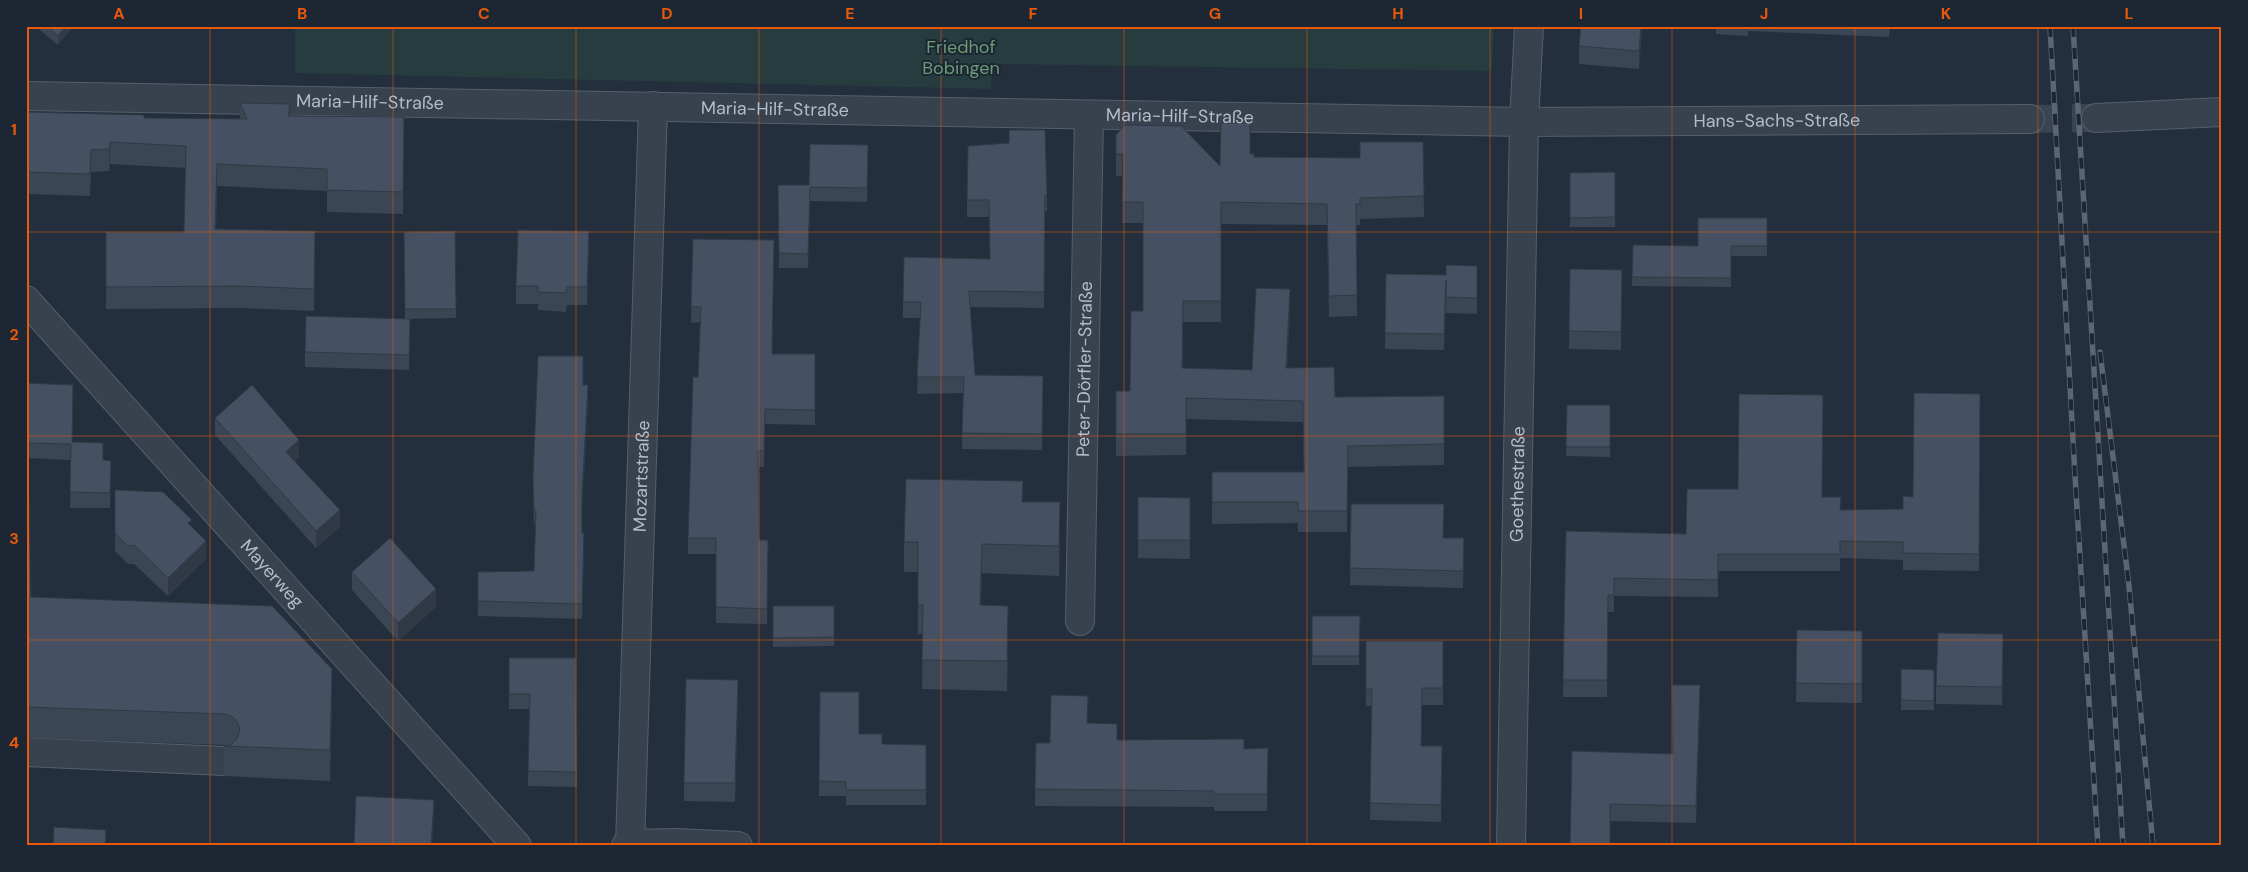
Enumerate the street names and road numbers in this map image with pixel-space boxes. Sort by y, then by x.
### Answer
street label: Maria-Hilf-Straße [296,89,444,115]
street label: Maria-Hilf-Straße [701,96,849,122]
street label: Maria-Hilf-Straße [1106,103,1254,129]
street label: Hans-Sachs-Straße [1693,108,1860,133]
street label: Peter-Dörfler-Straße [1071,281,1098,457]
street label: Mozartstraße [628,420,655,532]
street label: Goethestraße [1504,426,1531,542]
street label: Mayerweg [235,534,309,613]

